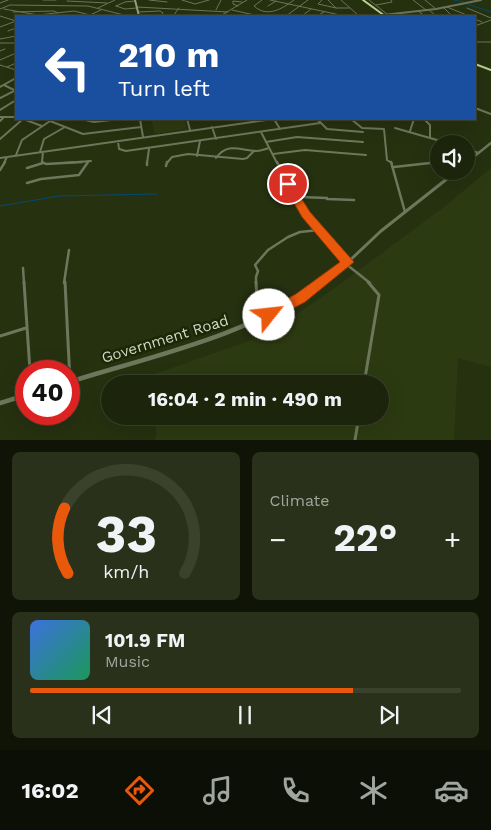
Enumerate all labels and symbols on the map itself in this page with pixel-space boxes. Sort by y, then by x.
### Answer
pin [267,163,309,205]
position arrow [242,288,294,340]
street label: Government Road [99,311,231,367]
speed limit sign: 40 [15,360,80,425]

